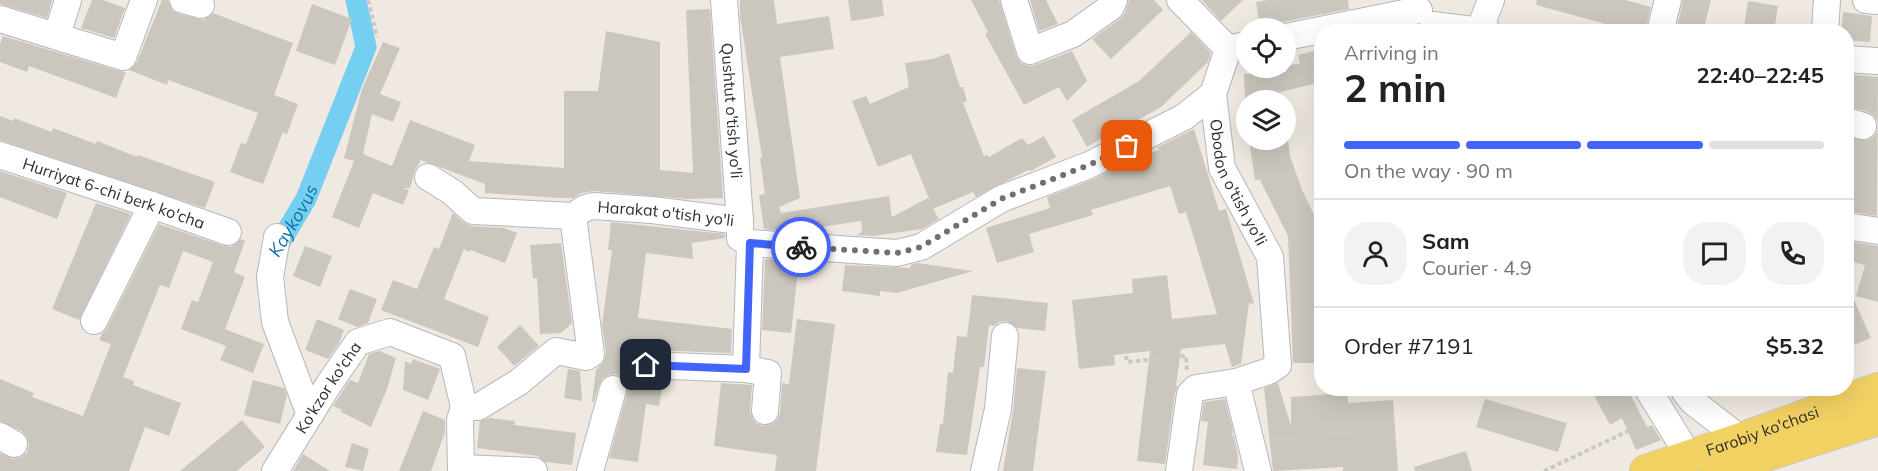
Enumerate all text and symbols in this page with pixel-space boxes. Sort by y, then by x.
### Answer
map controls [1236,18,1296,150]
button: locate [1236,18,1296,78]
text: Arriving in [1344,40,1439,65]
street label: Qushtut o'tish yo'li [717,42,747,179]
text: 22:40–22:45 [1696,61,1824,89]
text: 2 min [1344,63,1447,112]
button: layers [1236,90,1296,150]
street label: Obodon o'tish yo'li [1206,118,1272,249]
pin [1101,120,1152,171]
icon: bag [1110,129,1143,162]
street label: Hurriyat 6-chi berk ko'cha [20,153,208,233]
text: On the way · 90 m [1344,158,1513,183]
water label: Kaykovus [263,181,322,261]
street label: Harakat o'tish yo'li [597,196,735,230]
courier [771,217,831,277]
button: person [1344,222,1407,285]
button: chat [1683,222,1746,285]
button: phone [1761,222,1824,285]
text: Sam [1422,227,1470,255]
icon: bike [785,231,818,264]
text: Courier · 4.9 [1422,255,1532,280]
text: Order #7191 [1344,332,1474,360]
text: $5.32 [1766,332,1824,360]
street label: Ko'kzor ko'cha [291,338,365,437]
pin [620,339,671,390]
icon: home [629,348,662,381]
street label: Farobiy ko'chasi [1703,401,1822,460]

